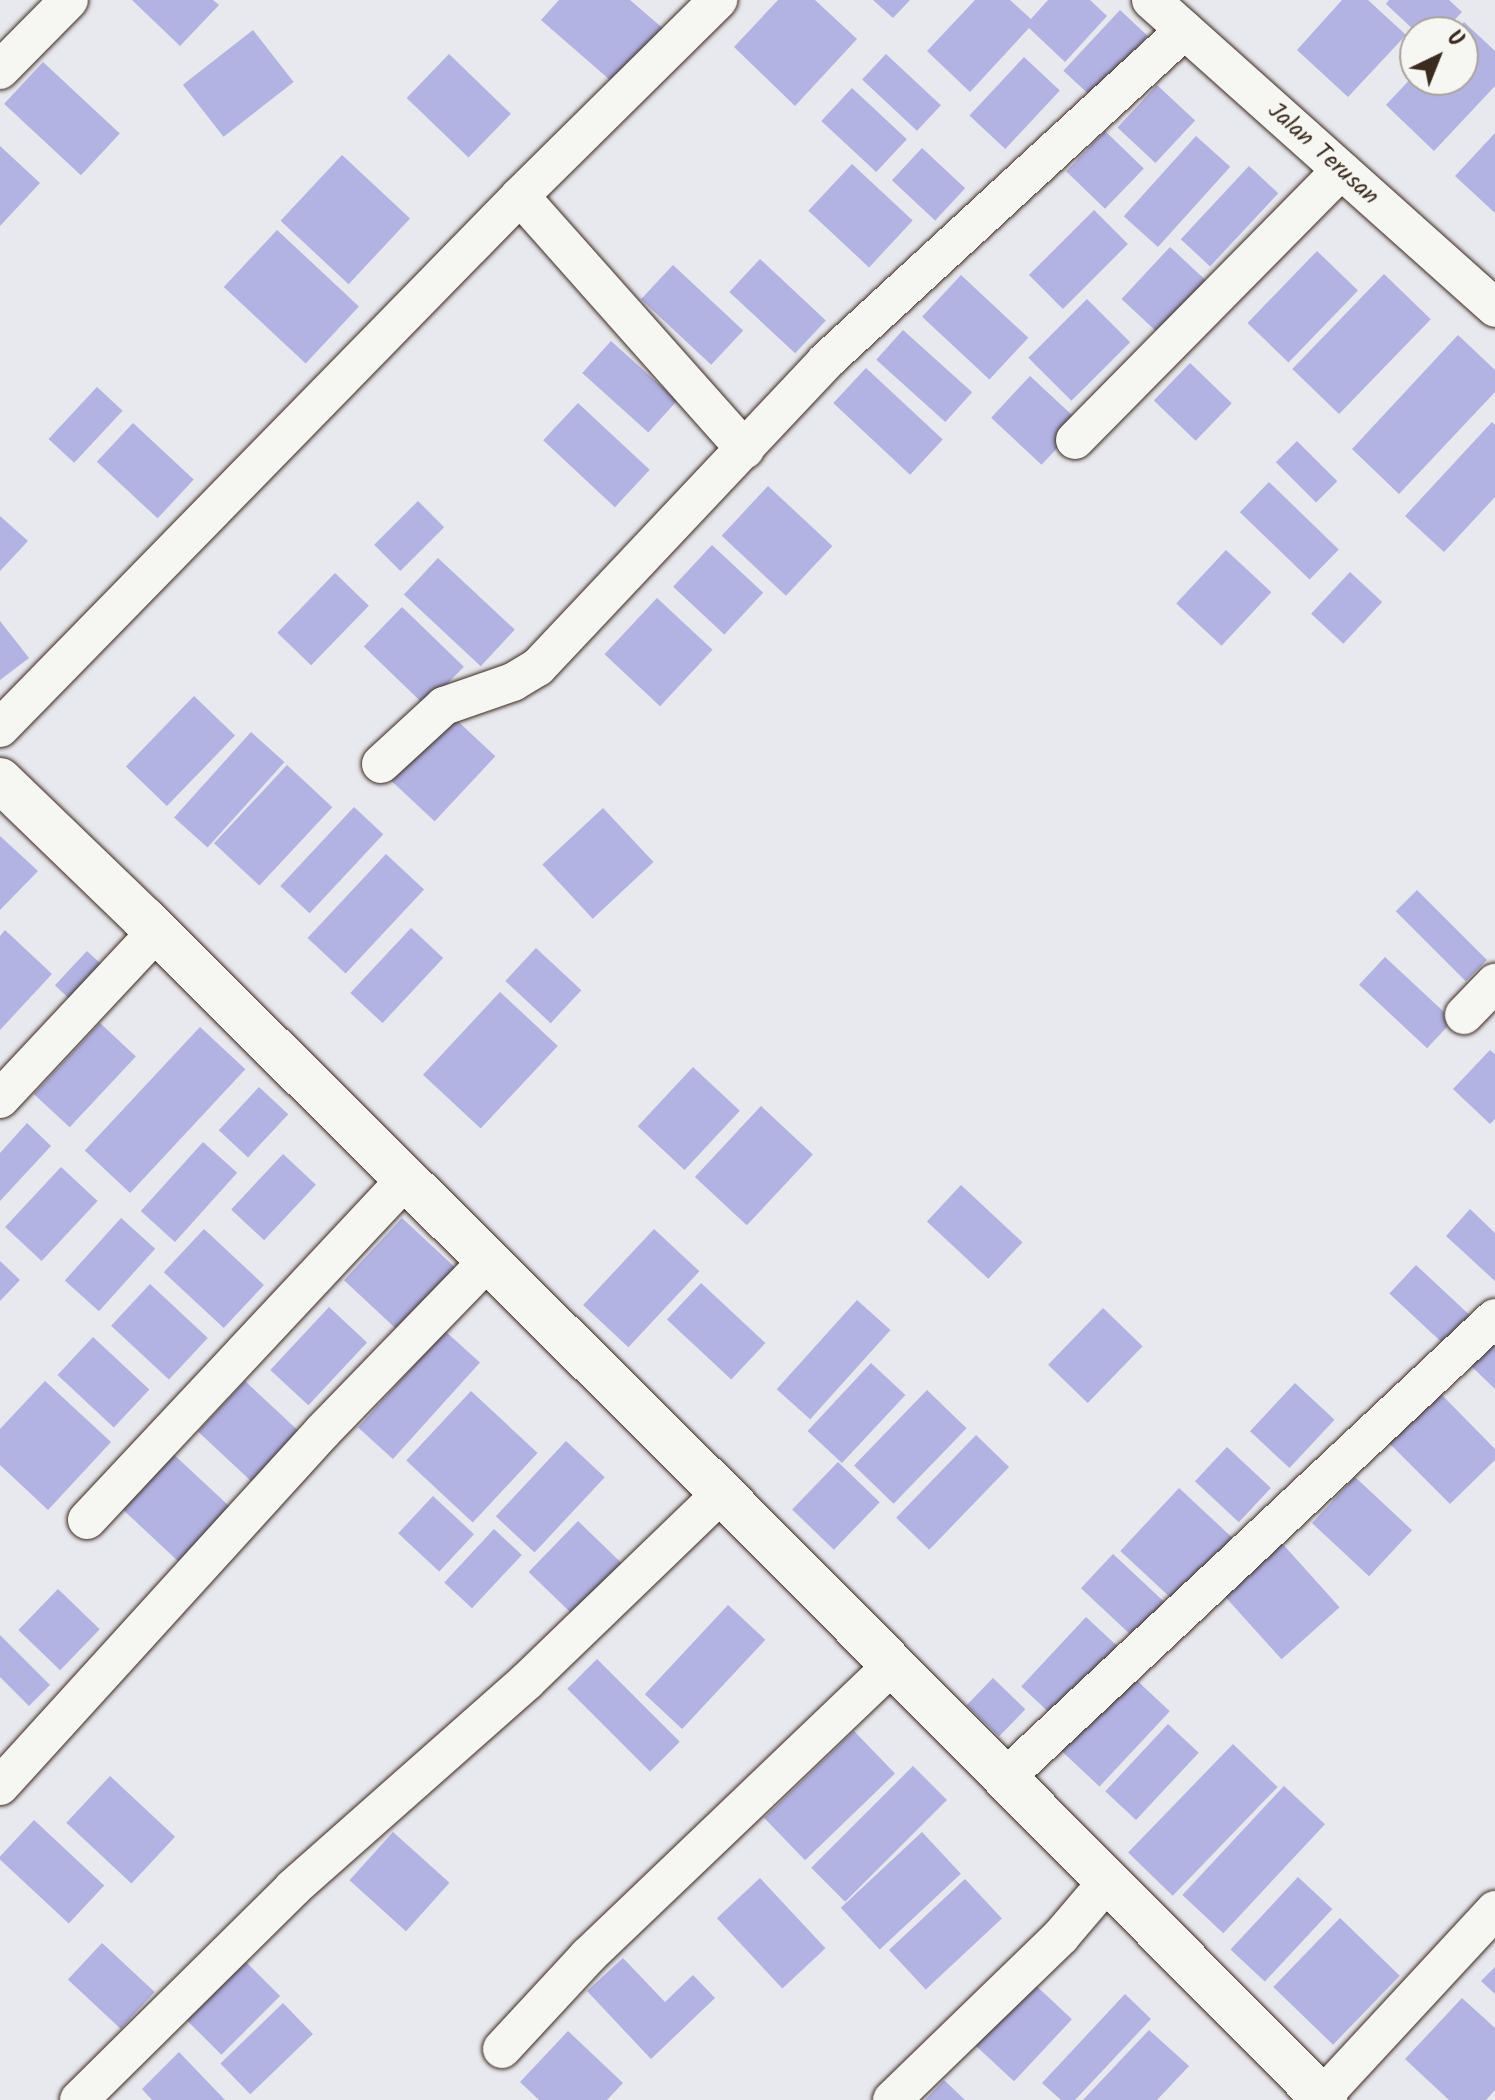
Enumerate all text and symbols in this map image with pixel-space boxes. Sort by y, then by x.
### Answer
north arrow [1399,16,1479,96]
text: U [1438,22,1471,57]
street label: Jalan Terusan [1262,97,1384,211]

